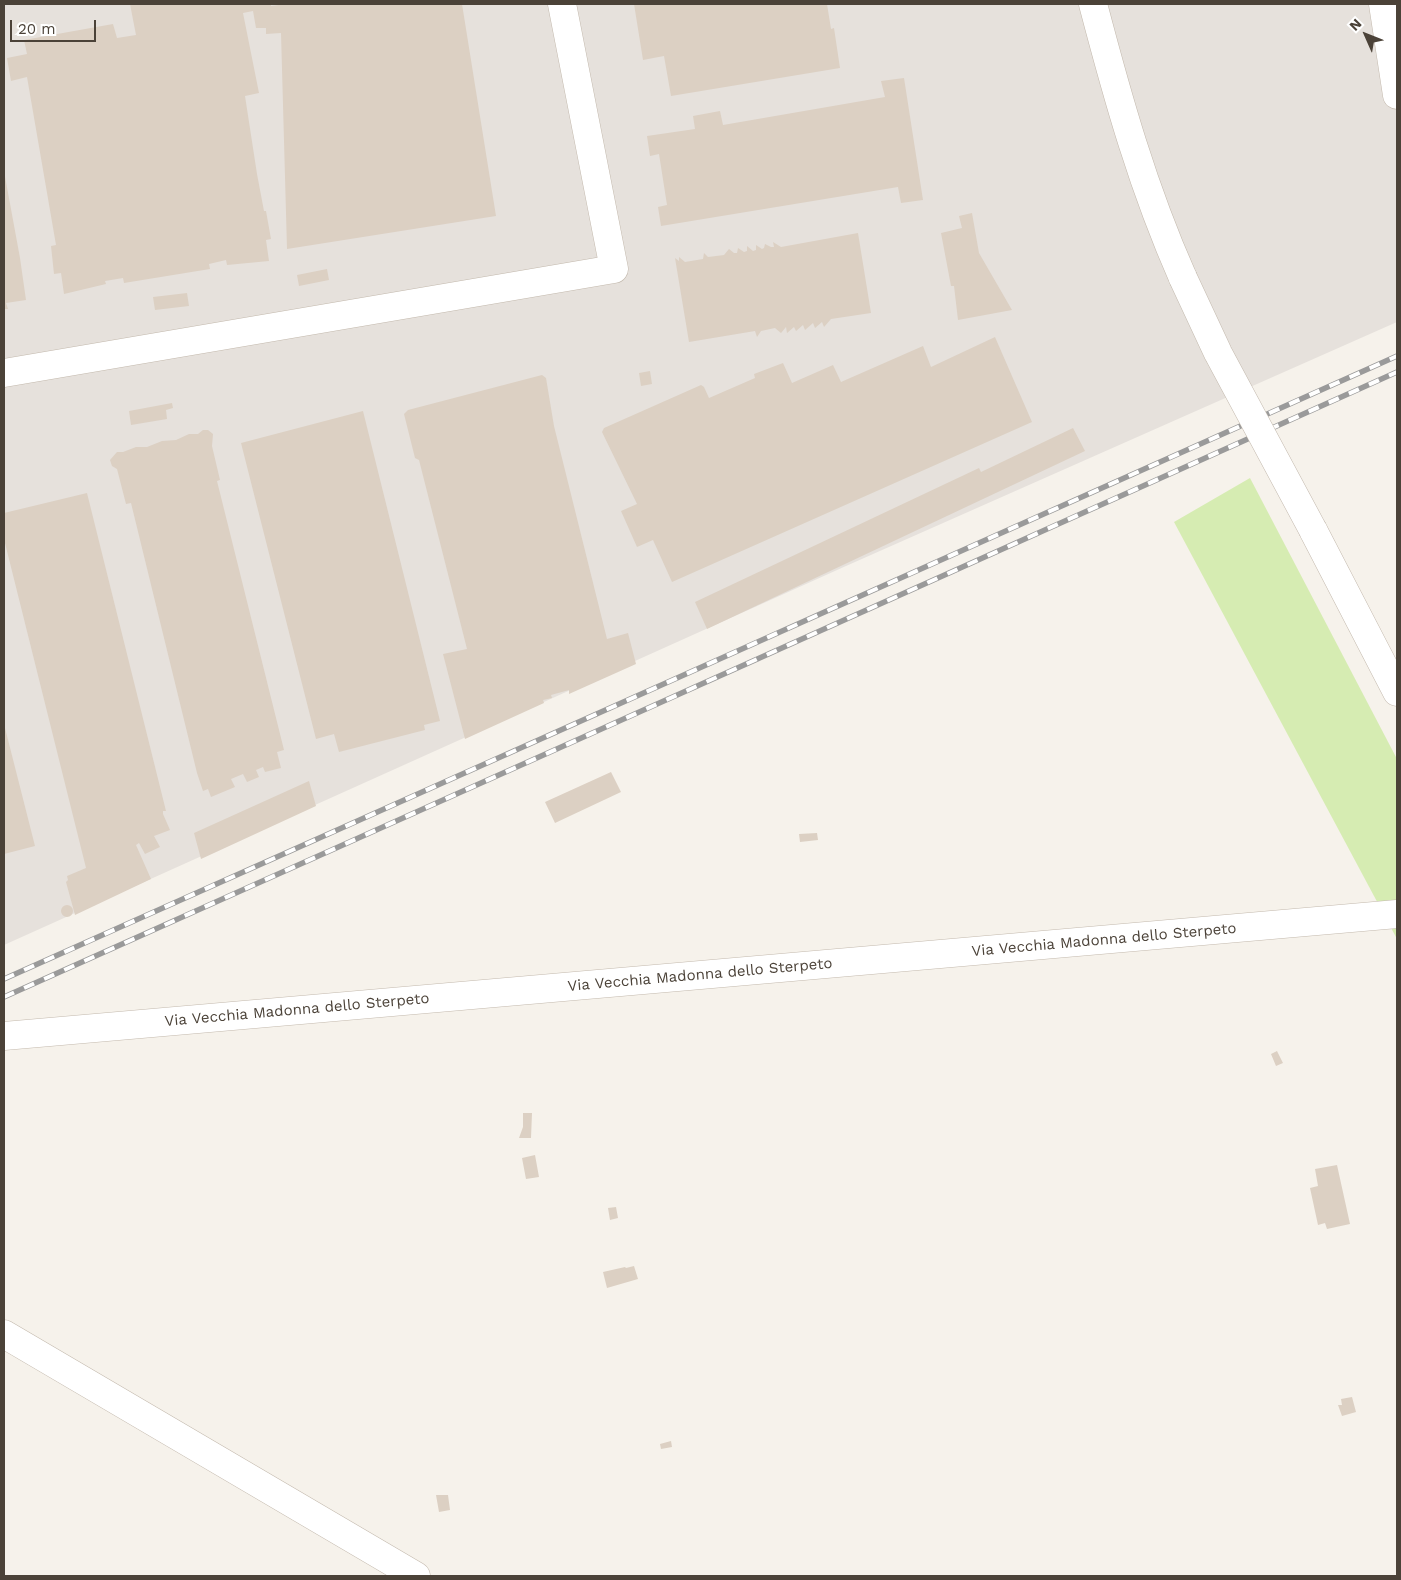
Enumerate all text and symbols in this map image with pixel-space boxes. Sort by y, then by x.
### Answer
scale bar [12,10,99,42]
north arrow [1341,10,1391,60]
text: N [1346,15,1365,34]
text: 20 m [18,20,56,38]
street label: Via Vecchia Madonna dello Sterpeto [971,919,1237,961]
street label: Via Vecchia Madonna dello Sterpeto [567,954,833,996]
street label: Via Vecchia Madonna dello Sterpeto [164,989,430,1031]

